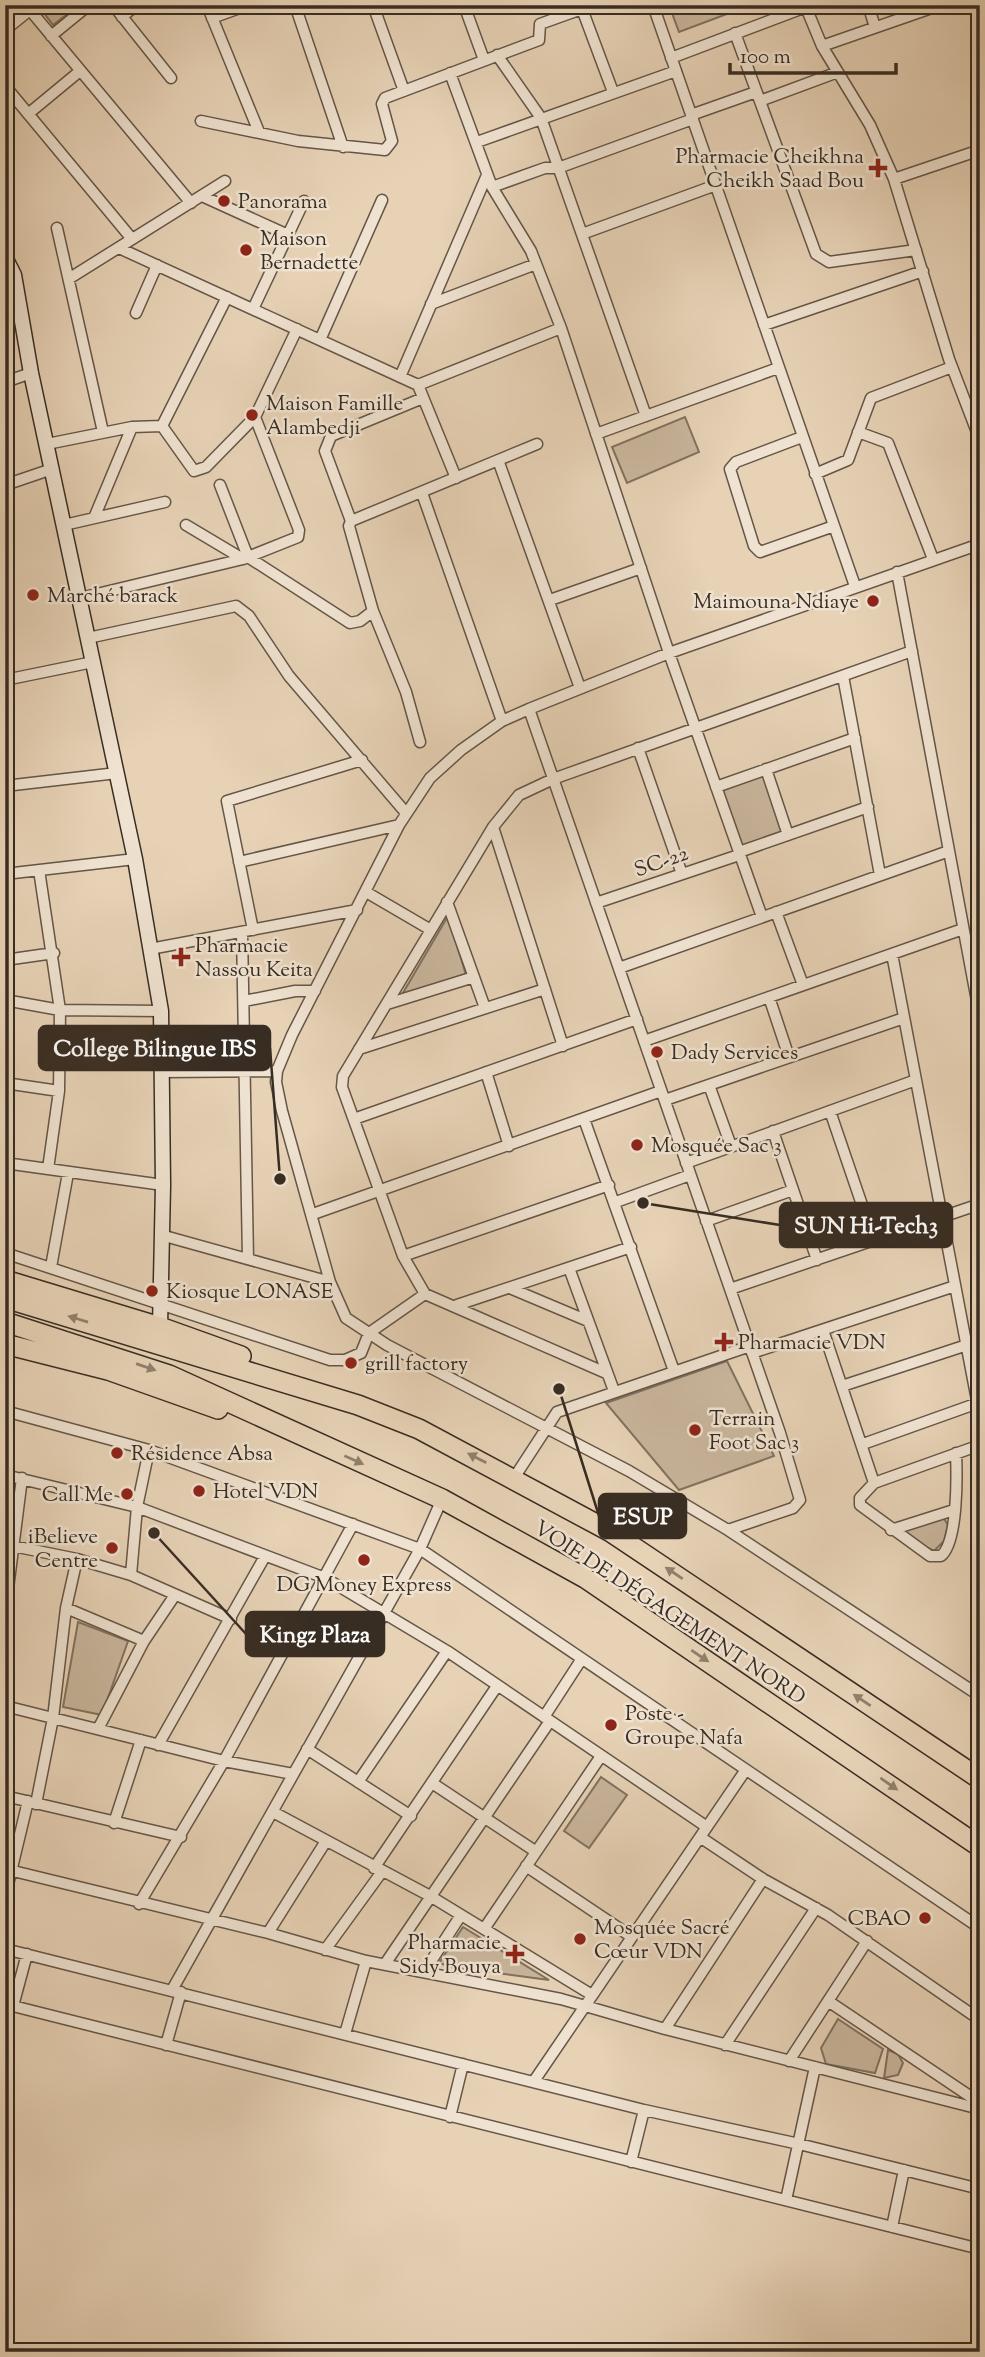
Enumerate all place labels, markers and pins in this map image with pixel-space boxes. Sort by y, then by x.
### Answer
place label: Pharmacie Cheikhna Cheikh Saad Bou [676,143,864,197]
marker: Pharmacie Cheikhna Cheikh Saad Bou [870,160,886,176]
place label: Panorama [238,188,328,218]
marker: Panorama [216,193,232,209]
place label: Maison Bernadette [260,225,358,279]
marker: Maison Bernadette [238,242,254,258]
place label: Maison Famille Alambedji [266,390,403,444]
marker: Maison Famille Alambedji [244,407,260,423]
place label: Marché barack [47,582,179,612]
marker: Marché barack [25,587,41,603]
place label: Maimouna Ndiaye [693,588,859,618]
marker: Maimouna Ndiaye [865,593,881,609]
place label: Pharmacie Nassou Keita [195,932,313,986]
marker: Pharmacie Nassou Keita [173,949,189,965]
callout: College Bilingue IBS [39,1026,270,1070]
place label: Dady Services [671,1039,798,1069]
marker: Dady Services [649,1044,665,1060]
place label: Mosquée Sac 3 [651,1132,782,1162]
marker: Mosquée Sac 3 [629,1137,645,1153]
callout: SUN Hi-Tech3 [780,1203,952,1247]
place label: Kiosque LONASE [166,1278,334,1308]
marker: Kiosque LONASE [144,1283,160,1299]
place label: Pharmacie VDN [738,1329,886,1359]
marker: Pharmacie VDN [716,1334,732,1350]
place label: grill factory [365,1350,469,1380]
marker: grill factory [343,1355,359,1371]
place label: Terrain Foot Sac 3 [709,1405,799,1459]
marker: Terrain Foot Sac 3 [687,1422,703,1438]
place label: Résidence Absa [131,1440,273,1470]
marker: Résidence Absa [109,1445,125,1461]
place label: Hotel VDN [213,1478,318,1508]
place label: Call Me [42,1481,113,1511]
marker: Hotel VDN [191,1483,207,1499]
marker: Call Me [119,1486,135,1502]
callout: ESUP [599,1494,686,1538]
place label: iBelieve Centre [28,1523,98,1577]
marker: iBelieve Centre [104,1540,120,1556]
marker: DG Money Express [356,1552,372,1568]
place label: DG Money Express [276,1571,452,1601]
callout: Kingz Plaza [246,1612,384,1656]
place label: Poste - Groupe Nafa [625,1700,743,1754]
marker: Poste - Groupe Nafa [603,1717,619,1733]
place label: CBAO [847,1905,911,1935]
marker: CBAO [917,1910,933,1926]
place label: Mosquée Sacré Cœur VDN [594,1914,729,1968]
place label: Pharmacie Sidy Bouya [399,1929,501,1983]
marker: Mosquée Sacré Cœur VDN [572,1931,588,1947]
marker: Pharmacie Sidy Bouya [507,1946,523,1962]

